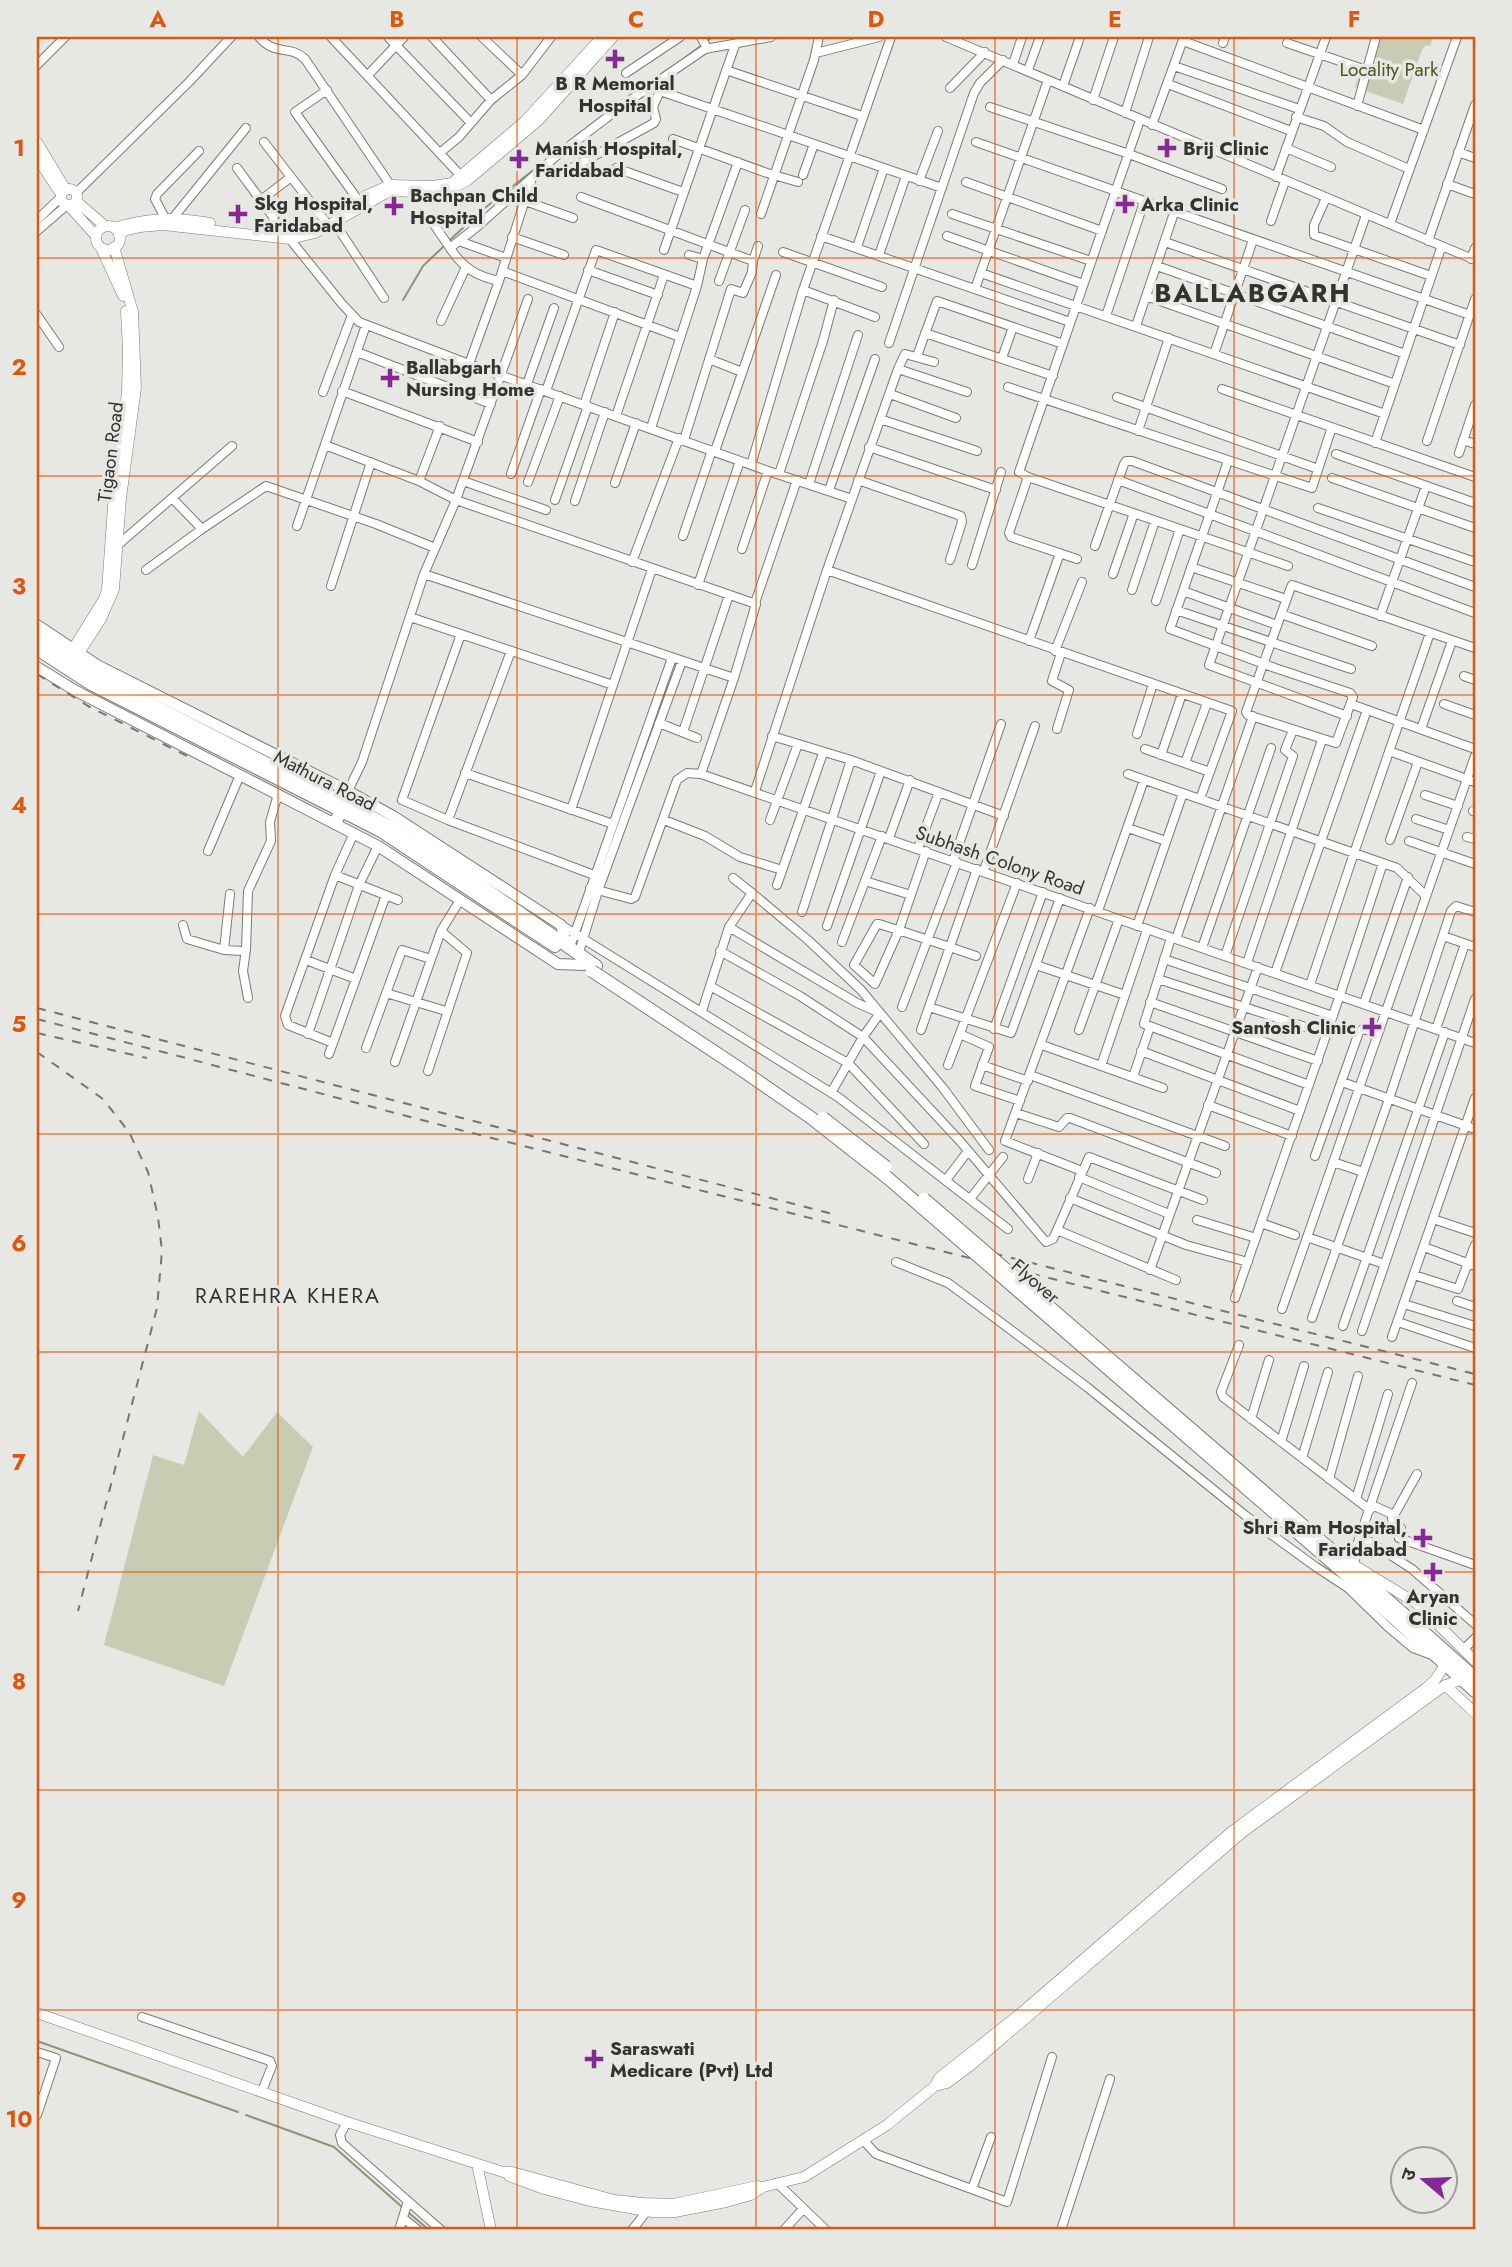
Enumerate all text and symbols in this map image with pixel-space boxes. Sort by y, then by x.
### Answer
text: A [149,2,167,36]
text: B [389,2,405,36]
text: C [628,2,644,36]
text: D [868,2,885,36]
text: E [1108,2,1122,36]
text: F [1348,2,1360,36]
marker: B R Memorial Hospital [605,49,625,69]
park label: Locality Park [1340,56,1439,83]
place label: B R Memorial Hospital [555,70,675,119]
text: 1 [13,131,25,165]
place label: Manish Hospital, Faridabad [535,135,683,184]
place label: Brij Clinic [1183,135,1269,162]
marker: Brij Clinic [1157,138,1177,158]
marker: Manish Hospital, Faridabad [509,149,529,169]
place label: Bachpan Child Hospital [410,182,538,231]
place label: Skg Hospital, Faridabad [254,190,373,239]
place label: Arka Clinic [1140,191,1239,218]
marker: Arka Clinic [1115,194,1135,214]
marker: Bachpan Child Hospital [384,196,404,216]
marker: Skg Hospital, Faridabad [228,204,248,224]
district label: BALLABGARH [1154,274,1352,312]
text: 2 [11,350,27,384]
place label: Ballabgarh Nursing Home [406,354,535,403]
marker: Ballabgarh Nursing Home [380,368,400,388]
street label: Tigaon Road [91,400,130,504]
text: 3 [12,569,26,603]
street label: Mathura Road [269,743,381,818]
text: 4 [11,788,27,822]
street label: Subhash Colony Road [912,819,1088,902]
text: 5 [12,1007,26,1041]
place label: Santosh Clinic [1231,1014,1356,1041]
marker: Santosh Clinic [1362,1017,1382,1037]
text: 6 [11,1226,27,1260]
street label: Flyover [1006,1253,1066,1310]
district label: RAREHRA KHERA [195,1281,381,1311]
text: 7 [12,1445,26,1479]
place label: Shri Ram Hospital, Faridabad [1242,1514,1407,1563]
marker: Shri Ram Hospital, Faridabad [1413,1528,1433,1548]
marker: Aryan Clinic [1423,1562,1443,1582]
place label: Aryan Clinic [1405,1583,1460,1632]
text: 8 [12,1664,26,1698]
text: 9 [11,1883,27,1917]
place label: Saraswati Medicare (Pvt) Ltd [610,2035,773,2084]
marker: Saraswati Medicare (Pvt) Ltd [584,2049,604,2069]
text: 10 [6,2102,32,2136]
north arrow [1390,2144,1460,2214]
text: उ [1394,2164,1423,2184]

